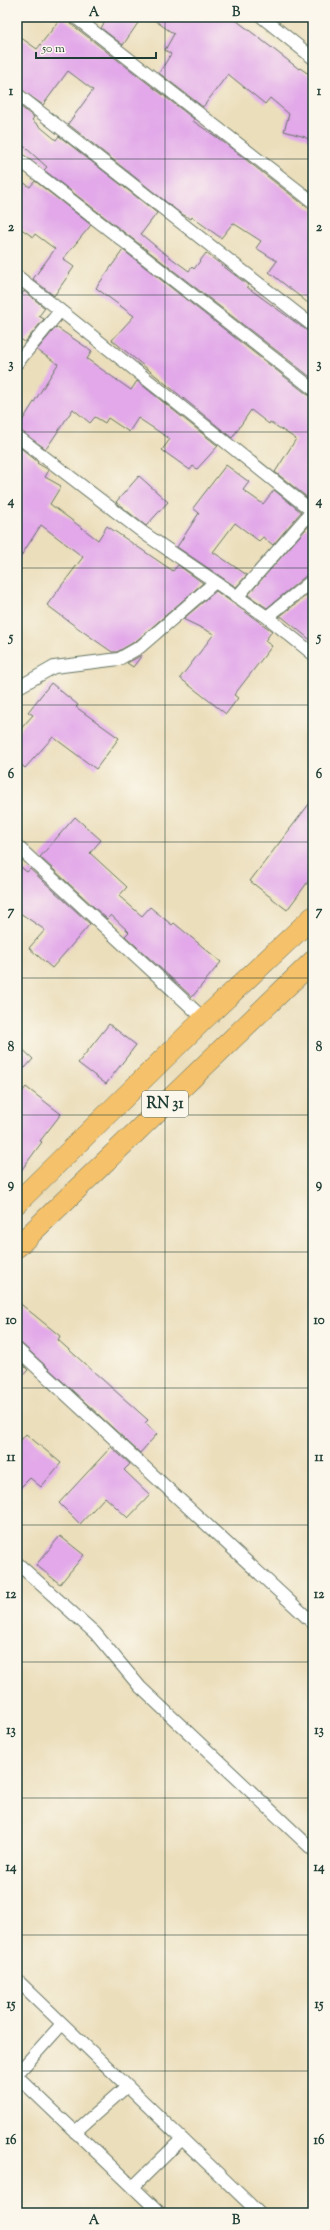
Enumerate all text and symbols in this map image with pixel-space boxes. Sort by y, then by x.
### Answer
text: A [89,4,100,22]
text: B [232,4,241,22]
scale bar [36,34,156,60]
text: 50 m [41,40,65,58]
text: 1 [9,83,14,101]
text: 1 [317,83,322,101]
text: 2 [8,219,15,237]
text: 2 [316,219,323,237]
text: 3 [8,356,14,374]
text: 3 [316,356,322,374]
text: 4 [7,493,15,511]
text: 4 [315,493,323,511]
text: 5 [8,629,14,647]
text: 5 [316,629,322,647]
text: 6 [8,766,15,784]
text: 6 [316,766,323,784]
text: 7 [8,903,15,921]
text: 7 [316,903,323,921]
text: 8 [8,1039,15,1057]
text: 8 [316,1039,323,1057]
road number: RN 31 [142,1091,188,1117]
text: 9 [8,1176,15,1194]
text: 9 [316,1176,323,1194]
text: 10 [5,1312,17,1330]
text: 10 [313,1312,325,1330]
text: 11 [7,1449,16,1467]
text: 11 [315,1449,324,1467]
text: 12 [6,1586,17,1604]
text: 12 [314,1586,325,1604]
text: 13 [6,1722,16,1740]
text: 13 [314,1722,324,1740]
text: 14 [6,1859,17,1877]
text: 14 [314,1859,325,1877]
text: 15 [7,1996,16,2014]
text: 15 [315,1996,324,2014]
text: 16 [6,2132,17,2150]
text: 16 [314,2132,325,2150]
text: A [89,2212,100,2230]
text: B [232,2212,241,2230]

